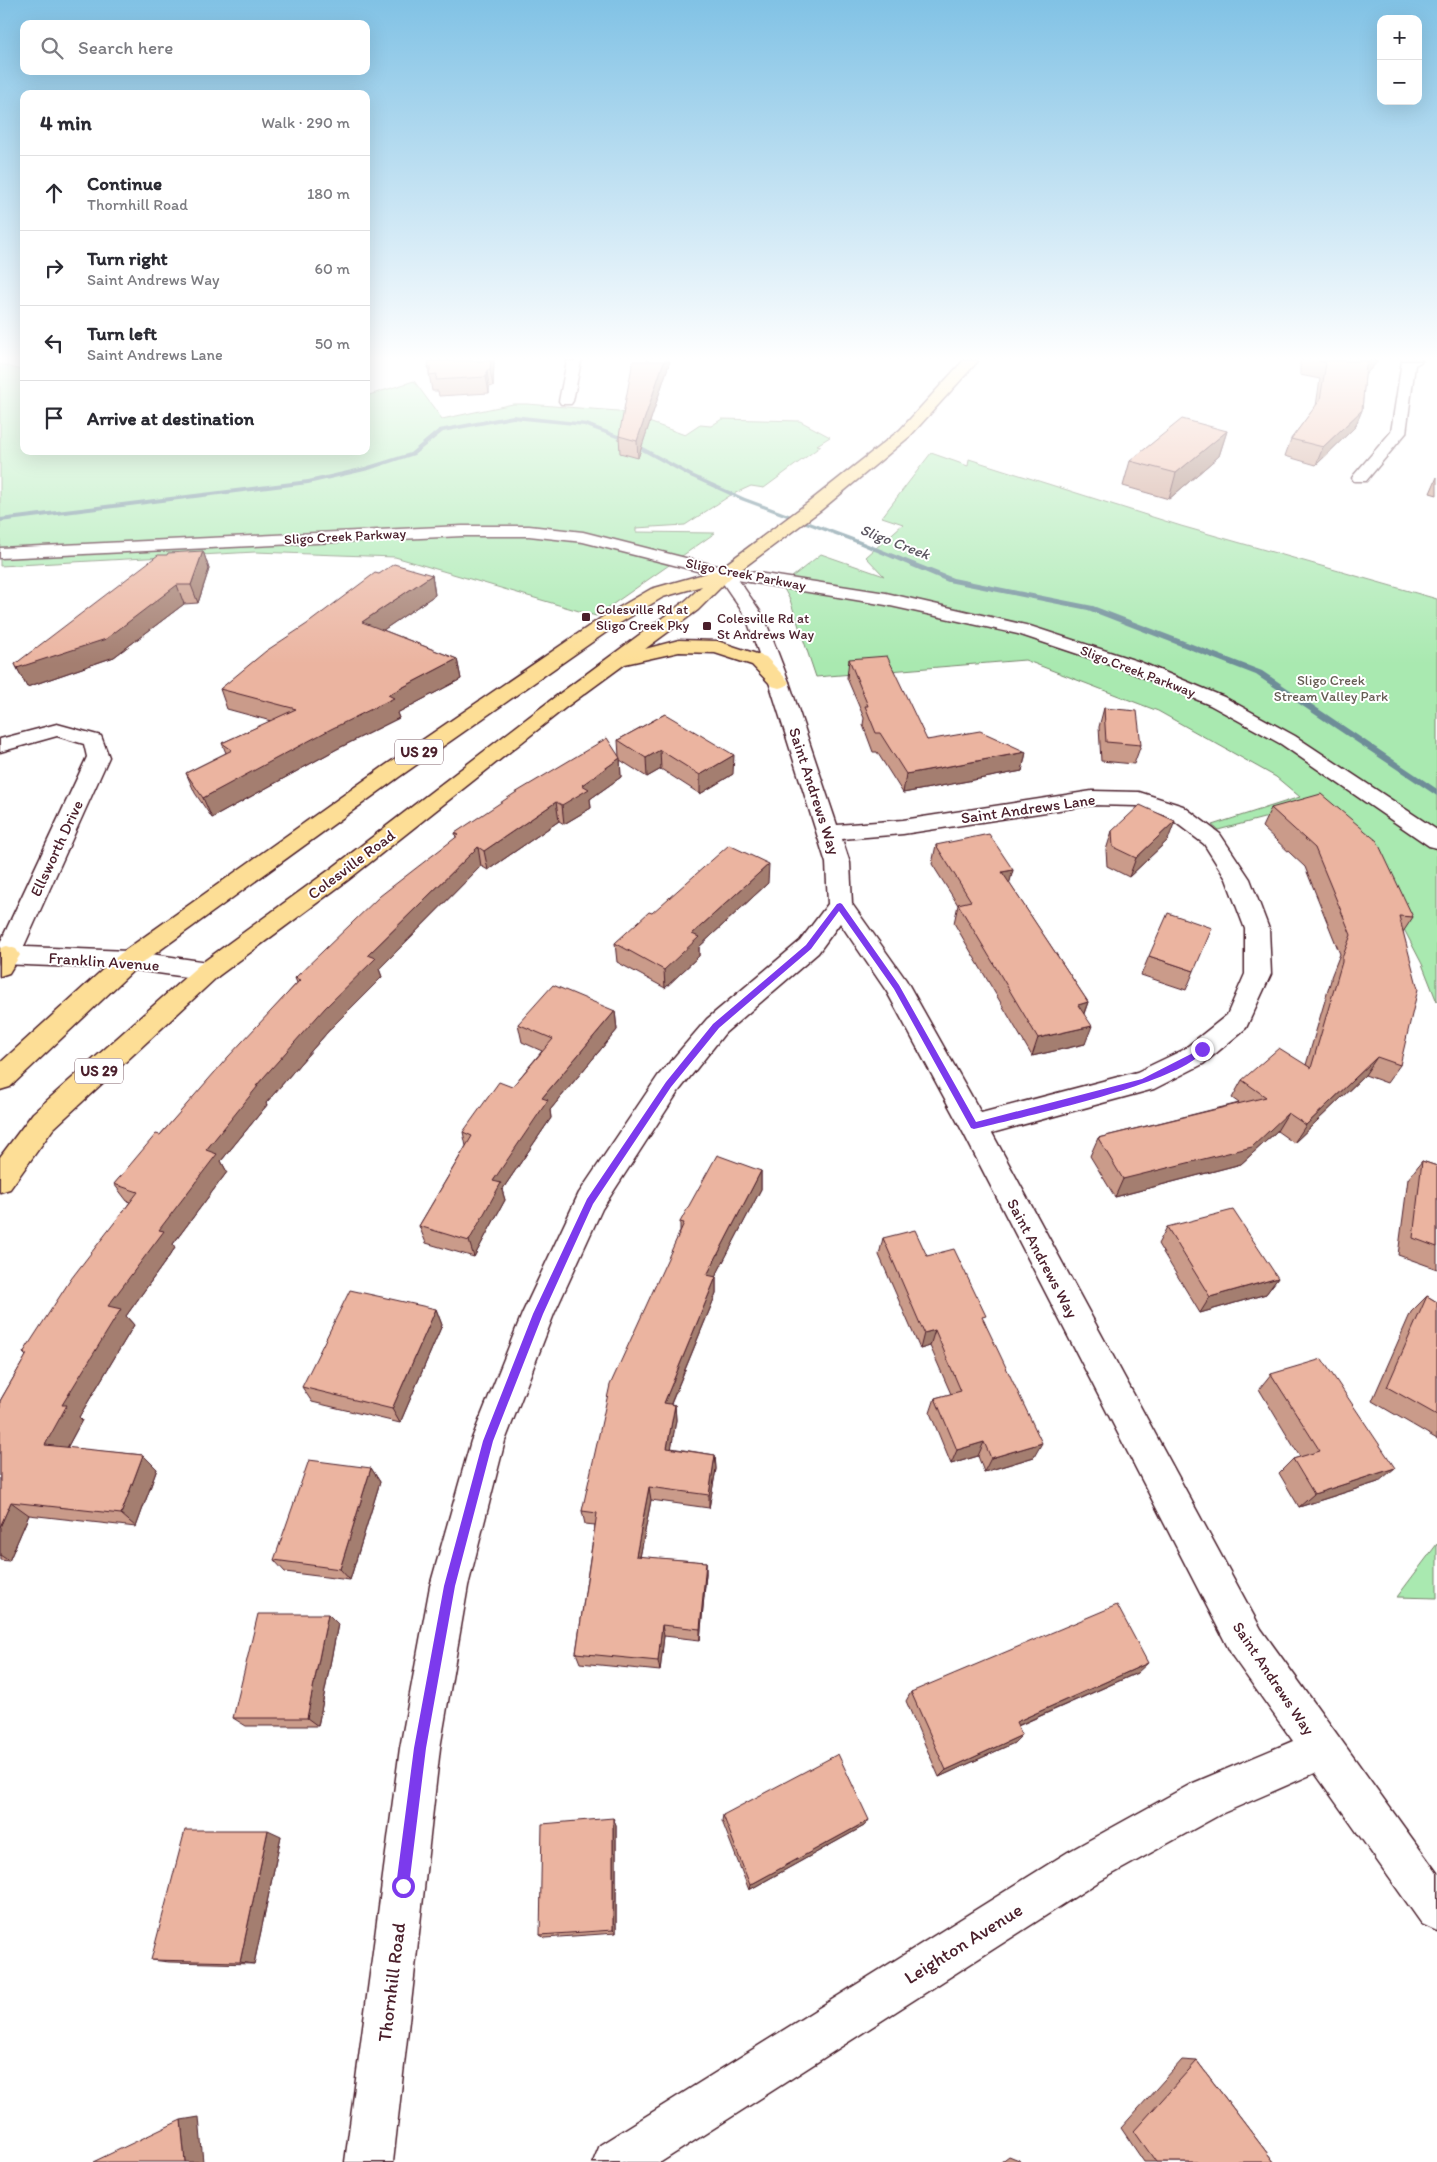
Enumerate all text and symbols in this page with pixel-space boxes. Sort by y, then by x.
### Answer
map controls [1377,15,1422,105]
button: + [1377,15,1422,60]
search box [20,20,370,75]
icon: search [38,34,66,62]
text: Search here [78,36,173,59]
button: − [1377,60,1422,105]
text: 4 min [40,110,92,135]
text: Walk · 290 m [261,113,350,132]
text: Continue [87,172,162,195]
icon: ahead [40,179,68,207]
text: 180 m [307,184,350,203]
text: Thornhill Road [87,195,188,214]
text: Turn right [87,247,168,270]
icon: right [40,254,68,282]
text: 60 m [315,259,350,278]
text: Saint Andrews Way [87,270,220,289]
text: Turn left [87,322,157,345]
icon: left [40,329,68,357]
text: 50 m [315,334,350,353]
text: Saint Andrews Lane [87,345,223,364]
icon: arrive [40,404,68,432]
text: Arrive at destination [87,407,254,430]
water label: Sligo Creek [858,521,933,564]
street label: Sligo Creek Parkway [284,525,407,548]
street label: Sligo Creek Parkway [684,554,808,595]
place label: Colesville Rd at Sligo Creek Pky [596,601,689,634]
place label: Colesville Rd at St Andrews Way [717,610,814,643]
marker: Colesville Rd at Sligo Creek Pky [580,611,592,623]
marker: Colesville Rd at St Andrews Way [701,620,713,632]
street label: Sligo Creek Parkway [1078,642,1198,701]
park label: Sligo Creek Stream Valley Park [1274,672,1388,705]
street label: Saint Andrews Way [785,725,844,858]
road number: US 29 [395,740,443,764]
street label: Saint Andrews Lane [960,790,1097,827]
street label: Ellsworth Drive [26,797,87,899]
street label: Colesville Road [304,825,399,903]
street label: Franklin Avenue [48,948,160,975]
route end [1191,1038,1214,1061]
road number: US 29 [75,1058,123,1084]
street label: Saint Andrews Way [1003,1195,1082,1322]
street label: Saint Andrews Way [1229,1618,1319,1739]
route start [392,1875,415,1898]
street label: Leighton Avenue [900,1898,1027,1989]
street label: Thornhill Road [373,1921,410,2043]

